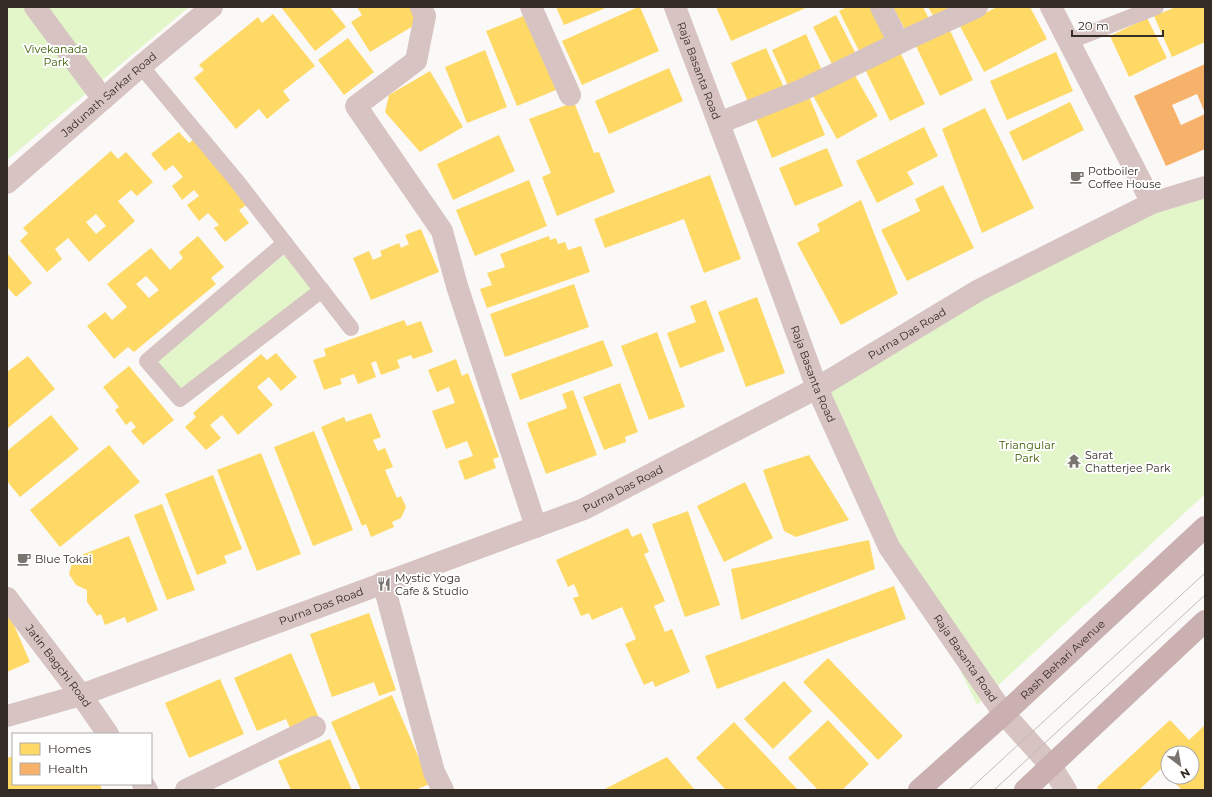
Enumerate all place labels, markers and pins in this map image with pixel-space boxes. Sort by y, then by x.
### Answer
place label: Potboiler Coffee House [1088,164,1162,191]
cafe icon: Potboiler Coffee House [1069,169,1085,185]
place label: Sarat Chatterjee Park [1085,448,1171,475]
temple icon: Sarat Chatterjee Park [1066,453,1082,469]
cafe icon: Blue Tokai [16,551,32,567]
place label: Blue Tokai [35,552,92,566]
place label: Mystic Yoga Cafe & Studio [395,571,469,598]
restaurant icon: Mystic Yoga Cafe & Studio [376,576,392,592]

